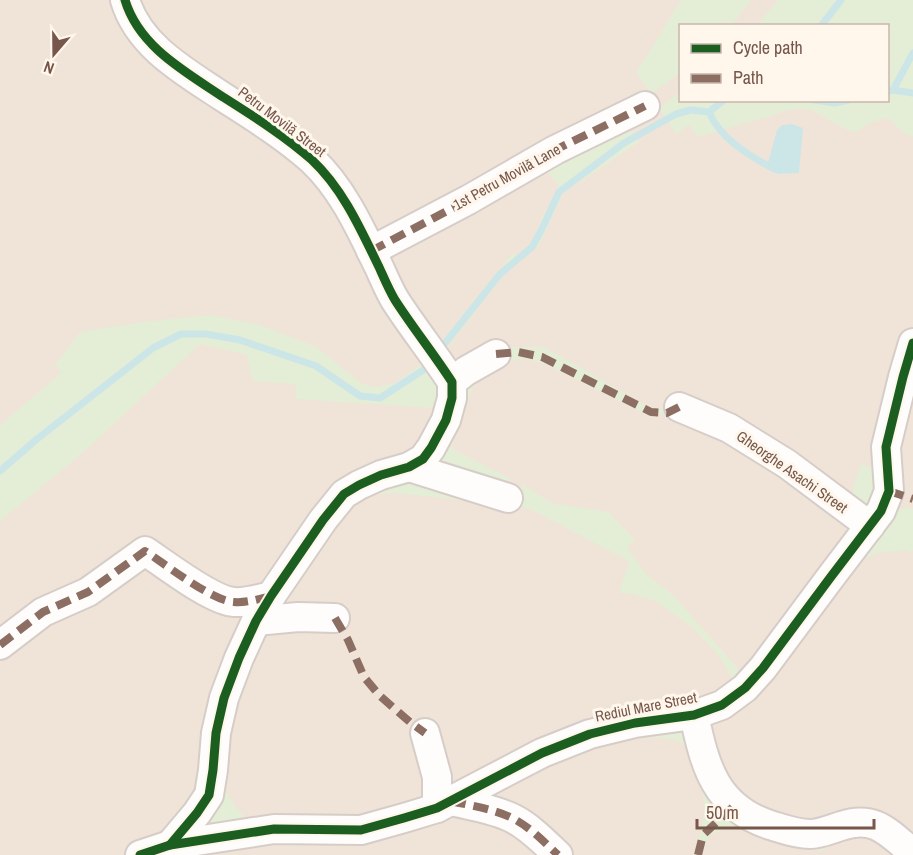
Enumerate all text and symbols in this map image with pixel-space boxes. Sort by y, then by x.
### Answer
north arrow [24,24,84,84]
legend [679,24,889,102]
text: Cycle path [733,35,803,60]
text: N [41,56,57,80]
text: Path [733,65,763,90]
street label: Petru Movilă Street [234,82,331,162]
street label: 1st Petru Movilă Lane [449,138,564,215]
street label: Gheorghe Asachi Street [732,425,853,518]
street label: Rediul Mare Street [593,686,699,727]
scale bar [697,792,874,830]
text: 50 m [706,800,739,825]

